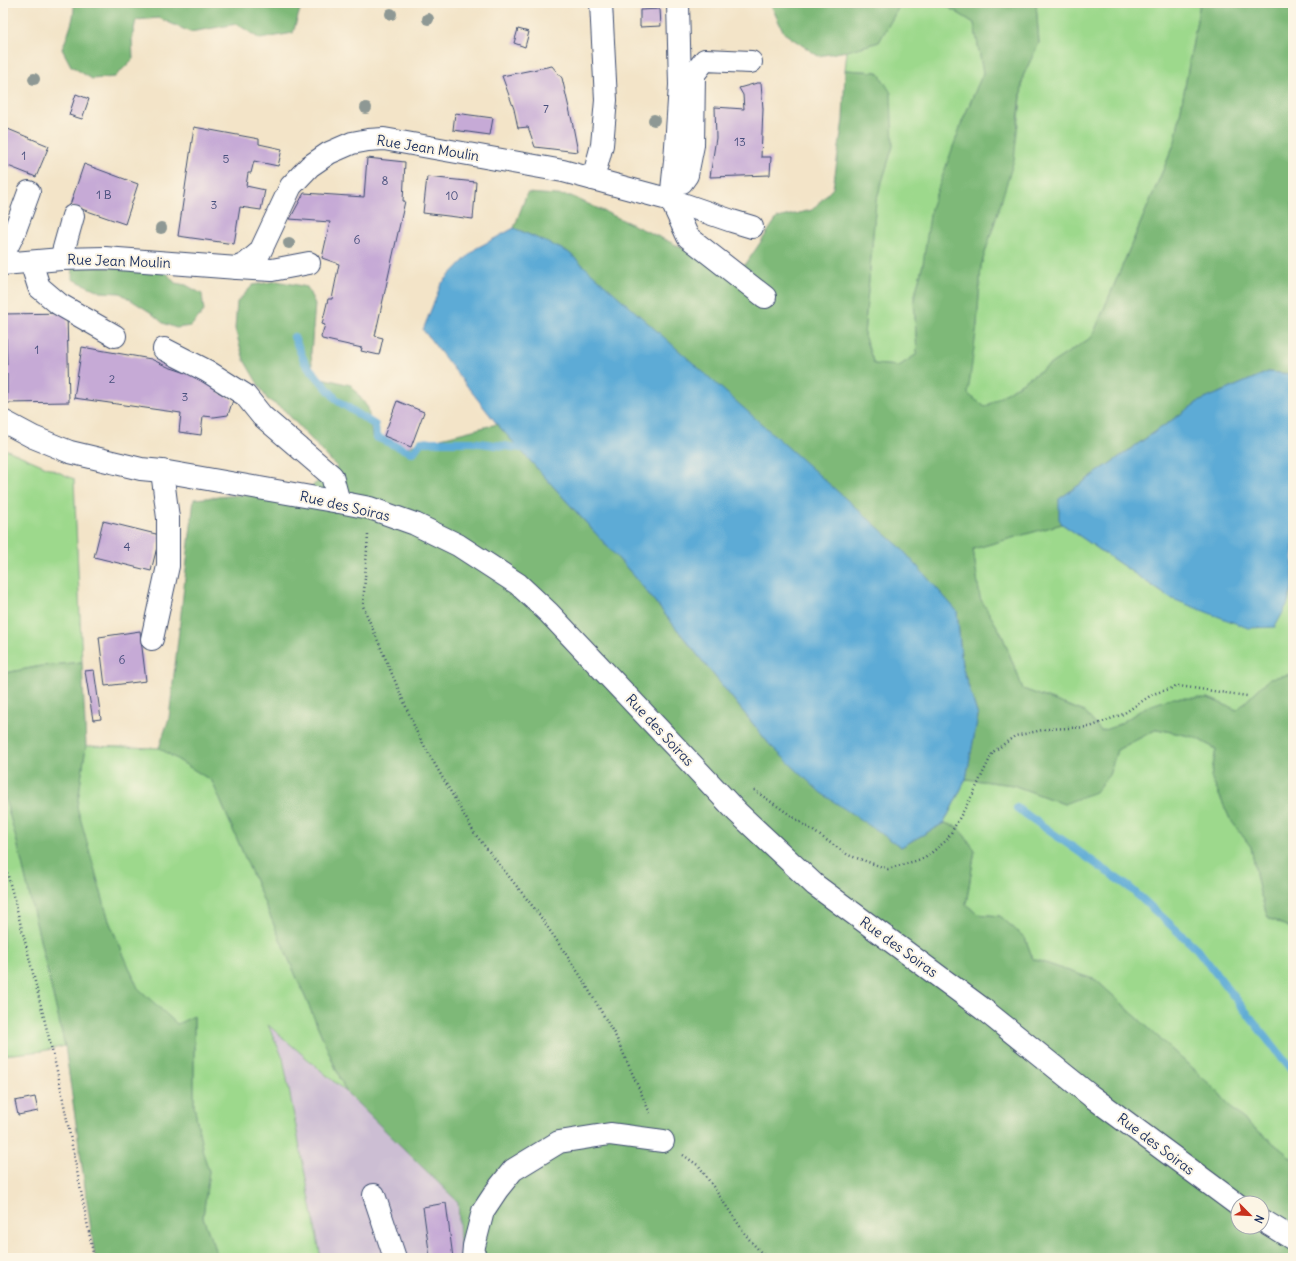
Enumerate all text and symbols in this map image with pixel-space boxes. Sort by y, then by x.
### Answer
house number: 7 [543,101,549,116]
street label: Rue Jean Moulin [375,131,481,165]
house number: 13 [734,134,746,149]
house number: 1 [22,148,26,163]
house number: 5 [223,151,230,166]
house number: 8 [382,173,389,188]
house number: 1 B [96,187,112,202]
house number: 10 [446,188,458,203]
house number: 3 [211,197,218,212]
house number: 6 [354,232,361,247]
street label: Rue Jean Moulin [67,250,171,272]
house number: 1 [35,342,39,357]
house number: 2 [109,371,116,386]
house number: 3 [182,389,189,404]
street label: Rue des Soiras [298,487,392,525]
house number: 4 [124,539,131,554]
house number: 6 [119,652,126,667]
street label: Rue des Soiras [622,690,698,770]
street label: Rue des Soiras [857,913,941,981]
street label: Rue des Soiras [1114,1109,1198,1179]
north arrow [1230,1195,1270,1235]
text: N [1251,1213,1267,1225]

